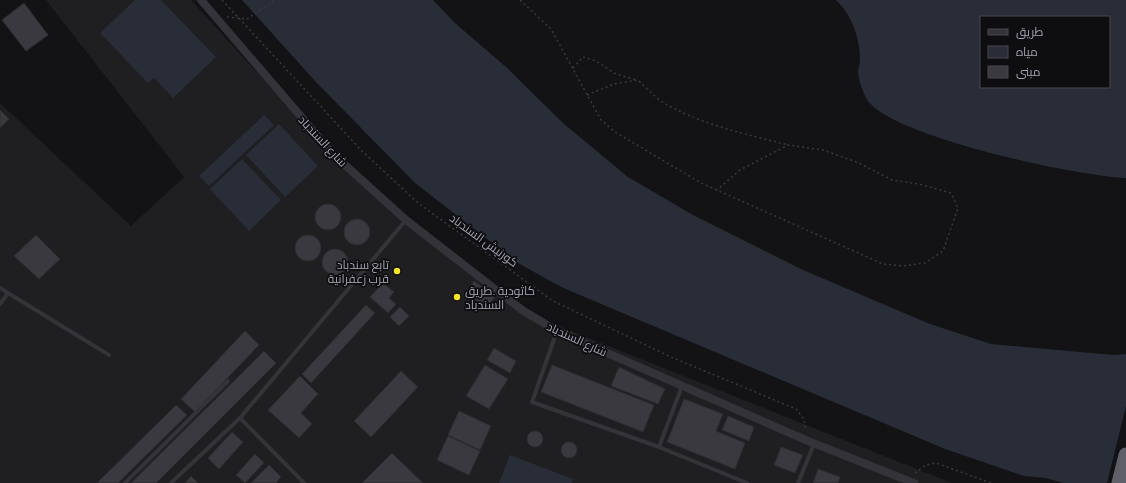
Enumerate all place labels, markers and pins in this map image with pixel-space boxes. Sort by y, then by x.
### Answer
place label: تابع سندباد قرب زعفرانية [328,256,390,287]
marker: تابع سندباد قرب زعفرانية [392,266,402,276]
place label: كاثودية .طريق السندباد [465,282,535,313]
marker: كاثودية .طريق السندباد [452,292,462,302]

